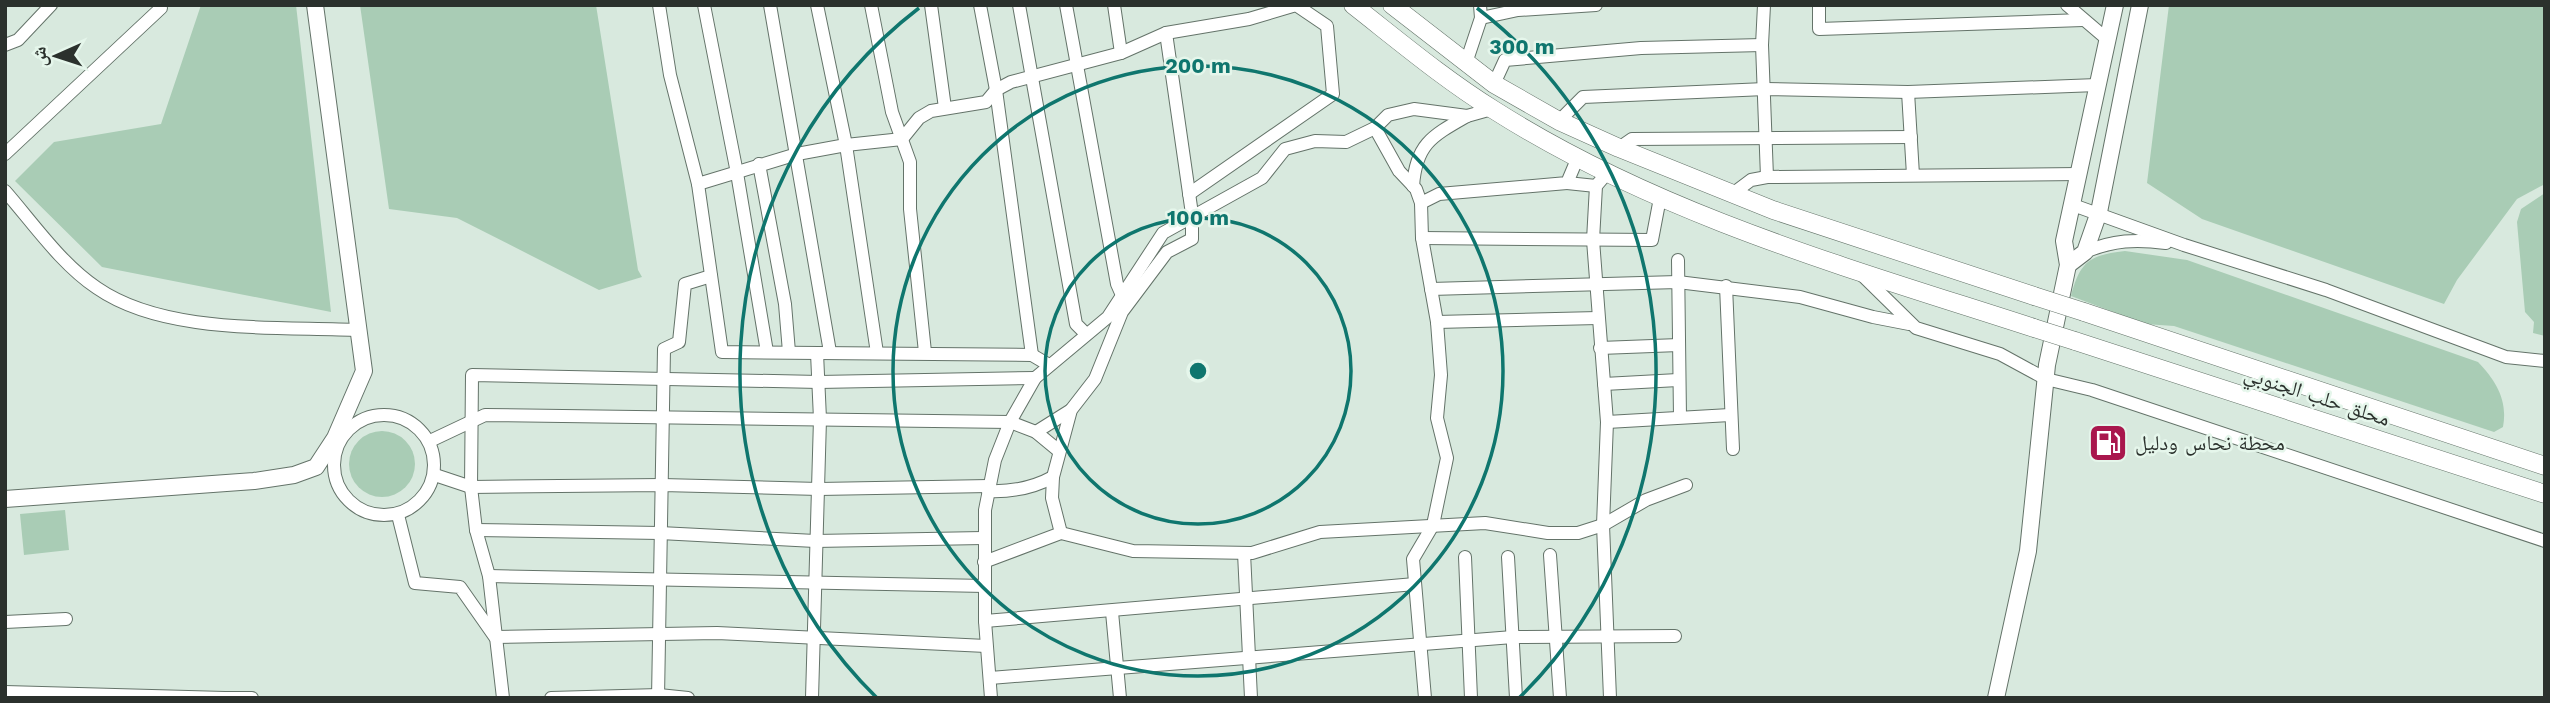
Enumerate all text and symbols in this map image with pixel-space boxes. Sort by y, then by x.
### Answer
north arrow [21,21,91,91]
text: 300 m [1489,34,1555,59]
text: ش [28,46,52,68]
text: 200 m [1165,53,1231,78]
text: 100 m [1167,205,1229,230]
centre of rings [1186,359,1210,383]
street label: محلق حلب الجنوبي [2240,360,2393,435]
fuel station icon: محطة نحاس ودليل [2087,422,2129,464]
place label: محطة نحاس ودليل [2135,430,2285,456]

